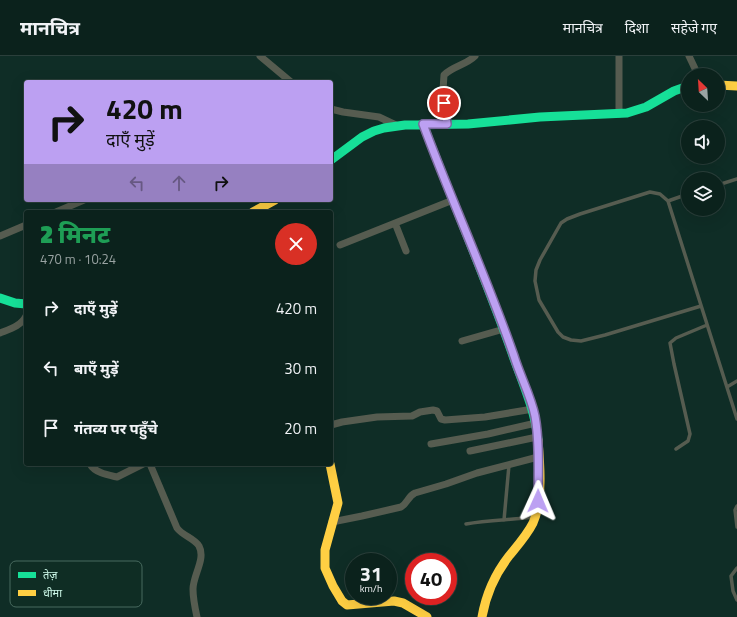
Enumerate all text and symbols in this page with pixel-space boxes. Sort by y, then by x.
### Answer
text: मानचित्र [20,13,80,42]
text: मानचित्र [563,17,603,38]
text: दिशा [625,17,649,38]
text: सहेजे गए [671,17,717,38]
north arrow [681,68,725,112]
map controls [681,68,725,216]
pin [427,86,461,120]
text: 420 m [106,87,183,130]
icon: arrive [433,92,455,114]
icon: right [40,96,92,148]
button: sound [681,120,725,164]
text: दाएँ मुड़ें [106,126,155,153]
icon: left [126,172,148,194]
icon: ahead [168,172,190,194]
icon: right [210,172,232,194]
button: layers [681,172,725,216]
text: 2 मिनट [40,216,110,252]
button: close [275,223,317,265]
text: 470 m · 10:24 [40,249,116,269]
icon: right [40,297,62,319]
text: दाएँ मुड़ें [74,297,118,320]
text: 420 m [276,297,317,320]
icon: left [40,357,62,379]
text: बाएँ मुड़ें [74,357,118,380]
text: 30 m [284,357,317,380]
icon: arrive [40,417,62,439]
text: गंतव्य पर पहुँचे [74,417,158,440]
text: 20 m [284,417,317,440]
position arrow [517,480,559,522]
speed limit sign: 40 [405,553,457,605]
text: 31 [360,558,382,589]
legend [10,561,142,607]
text: तेज़ [43,567,58,583]
text: km/h [360,581,382,596]
text: धीमा [43,585,62,601]

